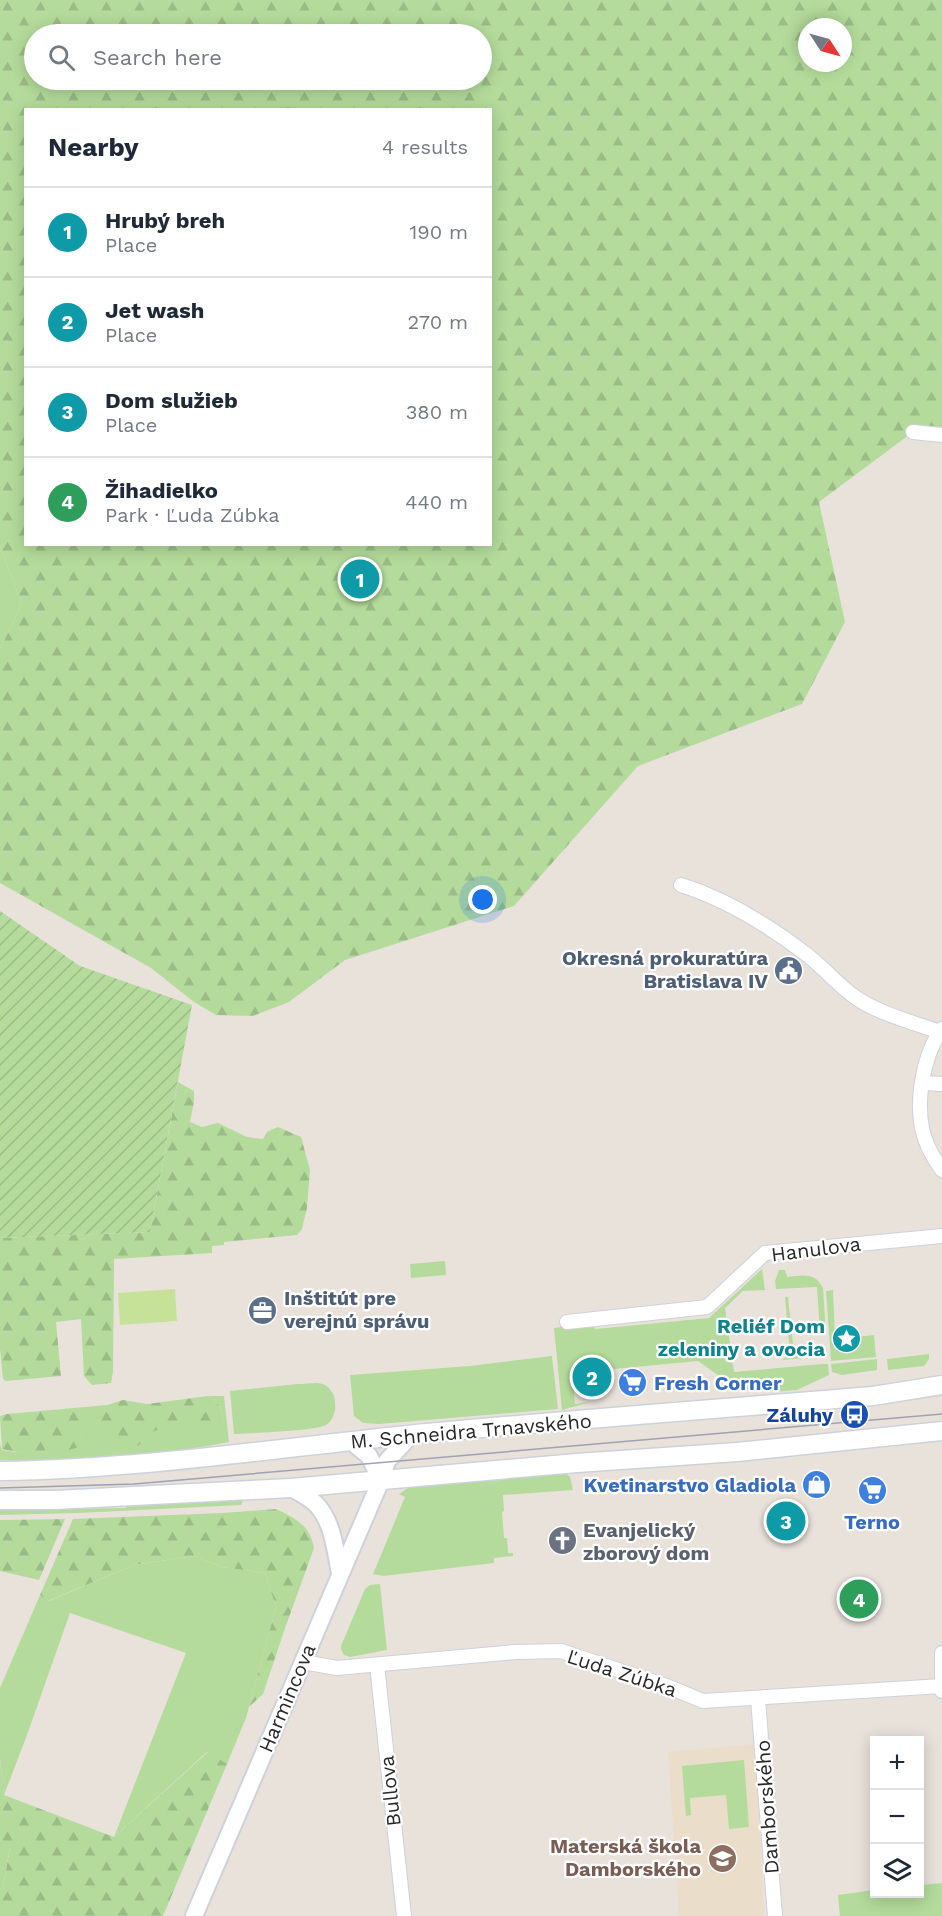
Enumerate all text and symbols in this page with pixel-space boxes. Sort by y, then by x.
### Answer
north arrow [798,18,852,72]
search box [24,24,492,90]
icon: search [45,41,78,74]
text: Search here [93,45,222,70]
text: Nearby [48,132,139,162]
text: 4 results [382,135,468,159]
text: Hrubý breh [105,208,225,233]
text: 1 [63,220,72,244]
text: 190 m [410,220,468,244]
text: Place [105,233,157,257]
text: Jet wash [105,298,204,323]
text: 2 [62,310,73,334]
text: 270 m [408,310,468,334]
text: Place [105,323,157,347]
text: Dom služieb [105,388,238,413]
text: 3 [62,400,73,424]
text: 380 m [406,400,468,424]
text: Place [105,413,157,437]
text: Žihadielko [105,478,218,503]
text: 4 [61,490,74,514]
text: 440 m [405,490,468,514]
text: Park · Ľuda Zúbka [105,503,280,527]
pin: 1 [340,556,380,602]
your location [468,885,497,914]
place label: Okresná prokuratúra Bratislava IV [562,946,768,993]
public building icon: Okresná prokuratúra Bratislava IV [773,954,805,986]
street label: Hanulova [770,1232,862,1266]
place label: Inštitút pre verejnú správu [283,1286,429,1333]
office icon: Inštitút pre verejnú správu [247,1294,279,1326]
place label: Reliéf Dom zeleniny a ovocia [658,1314,825,1361]
place icon: Reliéf Dom zeleniny a ovocia [830,1322,862,1354]
pin: 2 [572,1354,612,1400]
supermarket icon: Fresh Corner [617,1367,649,1399]
place label: Fresh Corner [654,1371,782,1395]
bus stop icon: Záluhy [838,1399,870,1431]
place label: Záluhy [767,1403,834,1427]
street label: M. Schneidra Trnavského [349,1408,593,1454]
shop icon: Kvetinarstvo Gladiola [801,1469,833,1501]
place label: Kvetinarstvo Gladiola [584,1473,796,1497]
supermarket icon: Terno [856,1475,888,1507]
pin: 3 [766,1498,806,1544]
place label: Terno [844,1510,900,1534]
place label: Evanjelický zborový dom [583,1518,709,1565]
church icon: Evanjelický zborový dom [546,1525,578,1557]
pin: 4 [840,1576,878,1622]
street label: Harmincova [253,1640,321,1756]
street label: Ľuda Zúbka [564,1644,680,1702]
map controls [870,1736,924,1898]
button: + [870,1736,924,1790]
street label: Damborského [750,1739,784,1875]
street label: Bullova [374,1754,406,1828]
button: − [870,1790,924,1844]
place label: Materská škola Damborského [550,1834,701,1881]
school or university icon: Materská škola Damborského [706,1842,738,1874]
button: layers [870,1844,924,1898]

